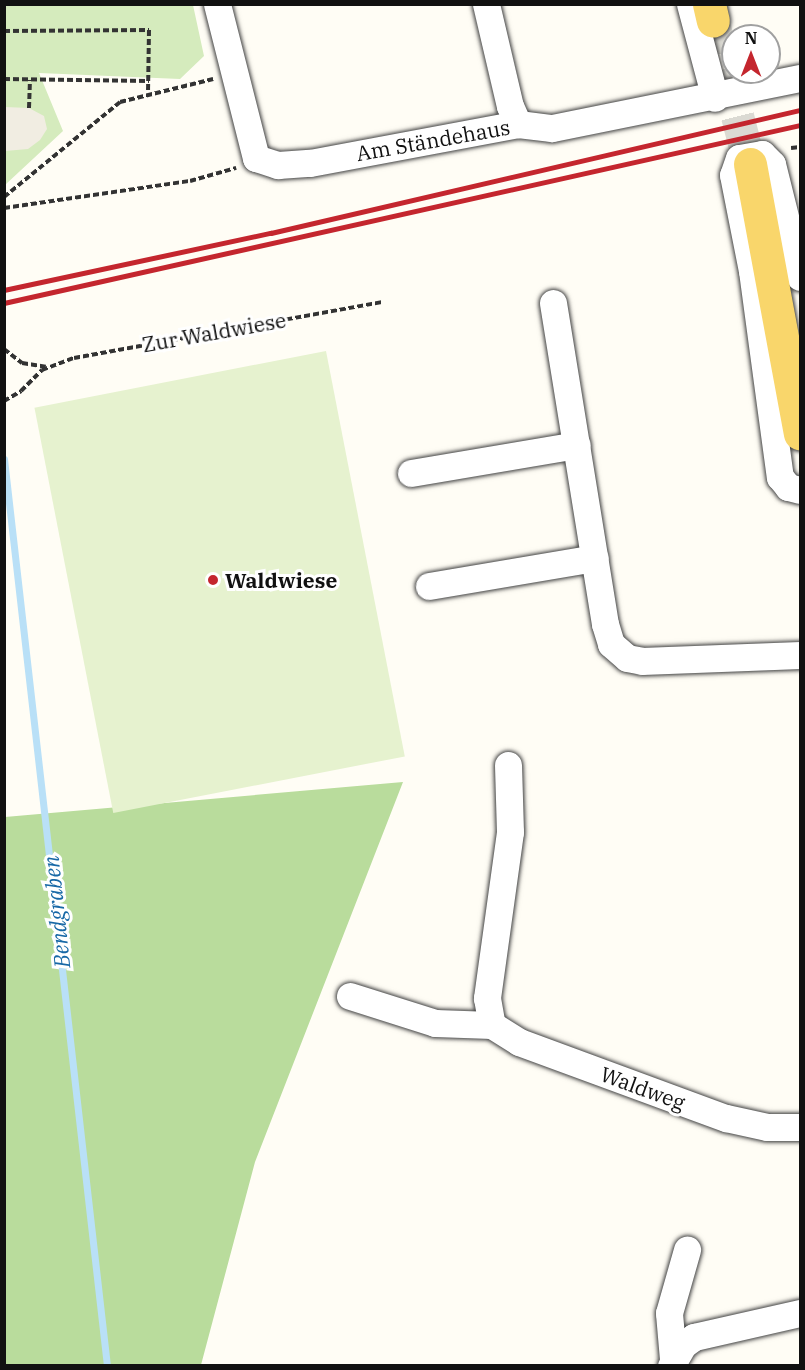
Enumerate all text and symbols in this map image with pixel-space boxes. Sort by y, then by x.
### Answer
north arrow [721,24,781,84]
text: N [745,28,757,48]
street label: Am Ständehaus [354,114,512,166]
street label: Zur Waldwiese [140,307,288,357]
place label: Waldwiese [225,567,337,593]
marker: Waldwiese [206,573,220,587]
water label: Bendgraben [37,854,75,970]
street label: Waldweg [597,1061,689,1115]

